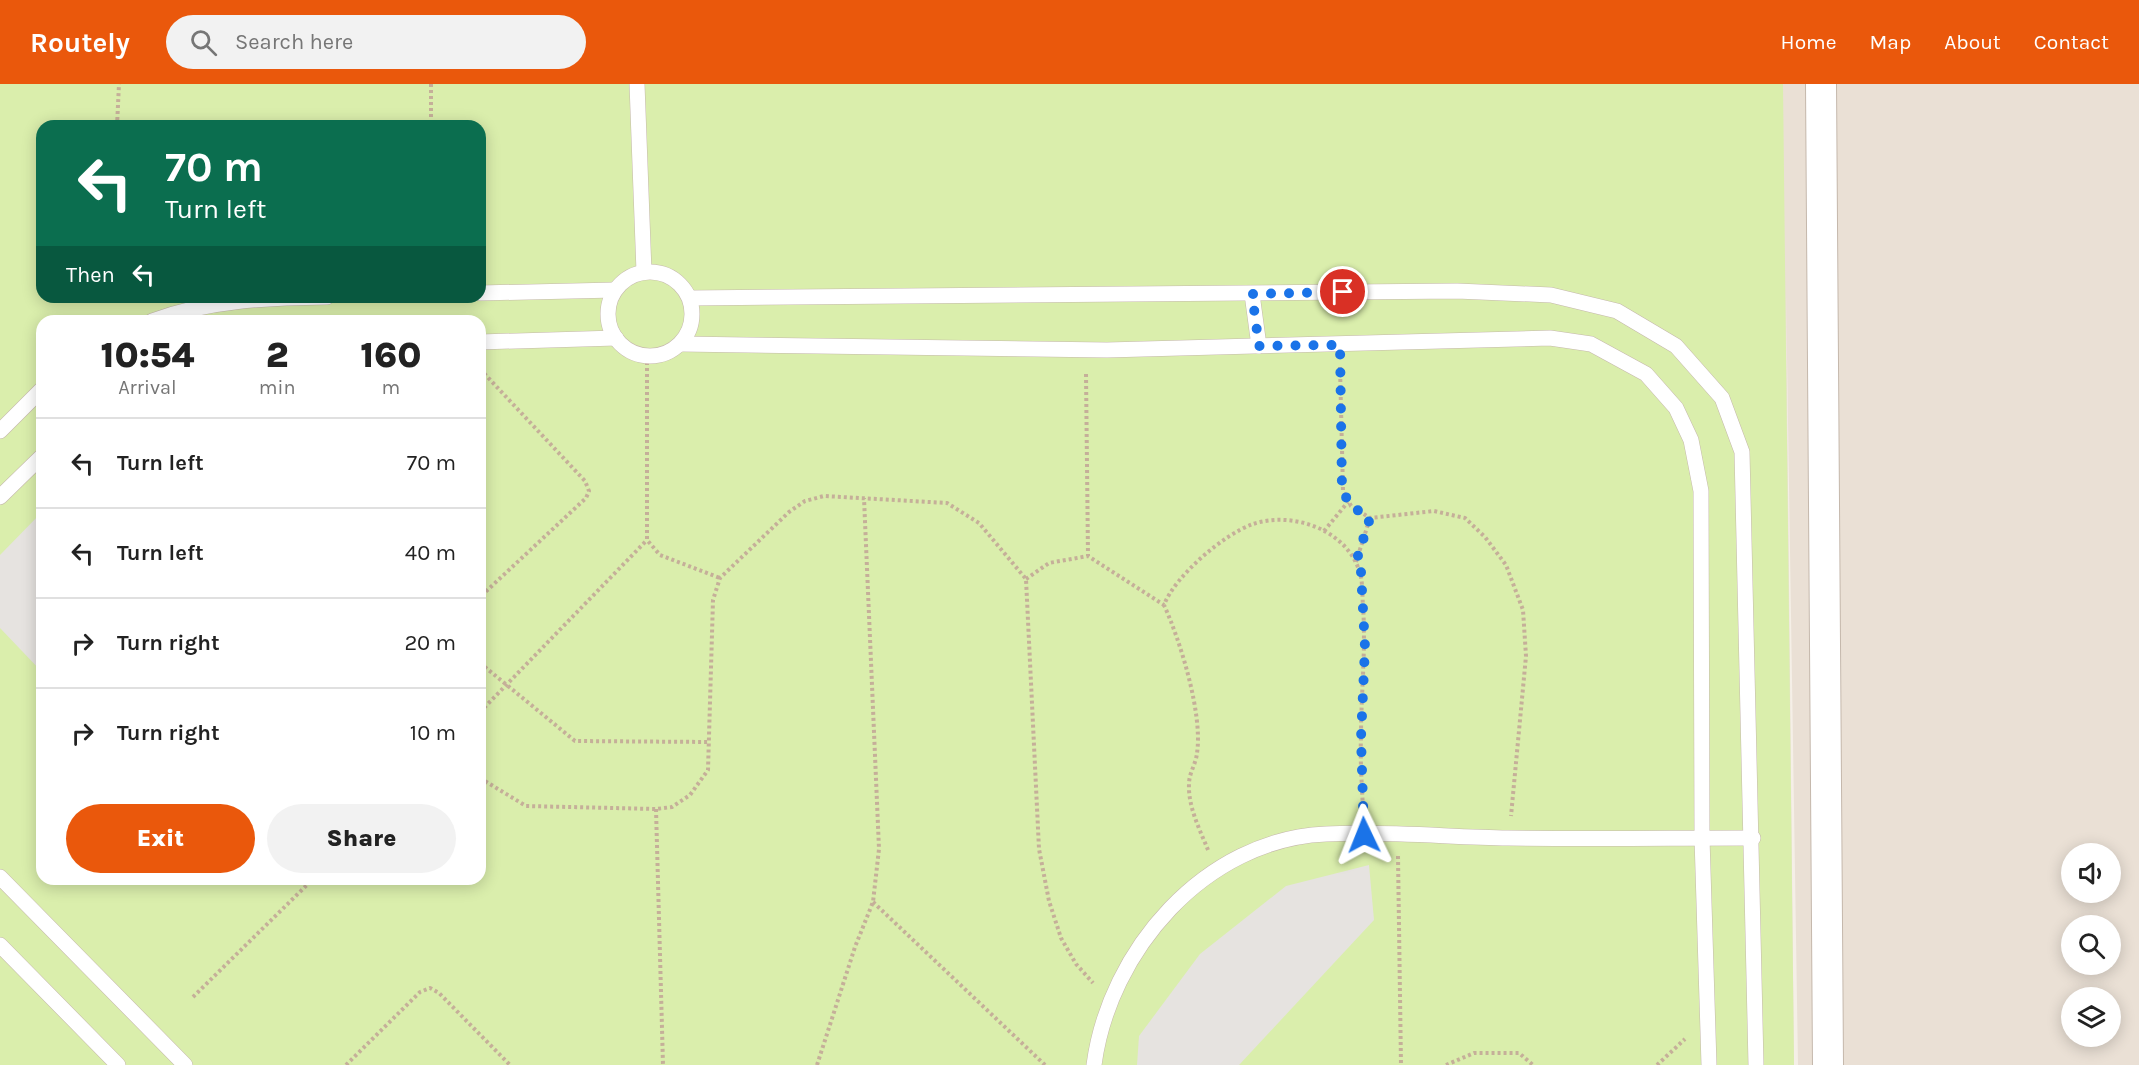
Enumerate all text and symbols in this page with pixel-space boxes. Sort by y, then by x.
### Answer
search box [166,15,586,69]
text: Routely [30,26,130,59]
icon: search [187,26,220,59]
text: Search here [235,29,353,55]
text: Home [1781,30,1837,54]
text: Map [1870,30,1911,54]
text: About [1944,30,2001,54]
text: Contact [2034,30,2109,54]
text: 70 m [165,142,263,192]
icon: left [66,144,144,222]
text: Turn left [165,193,266,225]
icon: left [127,258,160,291]
text: Then [66,262,115,288]
pin [1317,266,1368,317]
icon: arrive [1326,275,1359,308]
text: 10:54 [101,334,194,376]
text: 2 [266,334,289,376]
text: 160 [360,334,421,376]
text: Arrival [118,376,177,399]
text: min [259,376,296,399]
text: m [381,376,400,399]
icon: left [66,447,99,480]
text: Turn left [117,450,204,476]
text: 70 m [407,450,456,476]
icon: left [66,537,99,570]
text: Turn left [117,540,204,566]
text: 40 m [405,540,456,566]
icon: right [66,627,99,660]
text: Turn right [117,630,220,656]
text: 20 m [404,630,456,656]
icon: right [66,717,99,750]
text: Turn right [117,720,220,746]
text: 10 m [410,720,456,746]
position arrow [1332,803,1396,867]
button: Exit [66,804,255,873]
button: Share [267,804,456,873]
map controls [2061,843,2121,1047]
button: sound [2061,843,2121,903]
button: search [2061,915,2121,975]
button: layers [2061,987,2121,1047]

